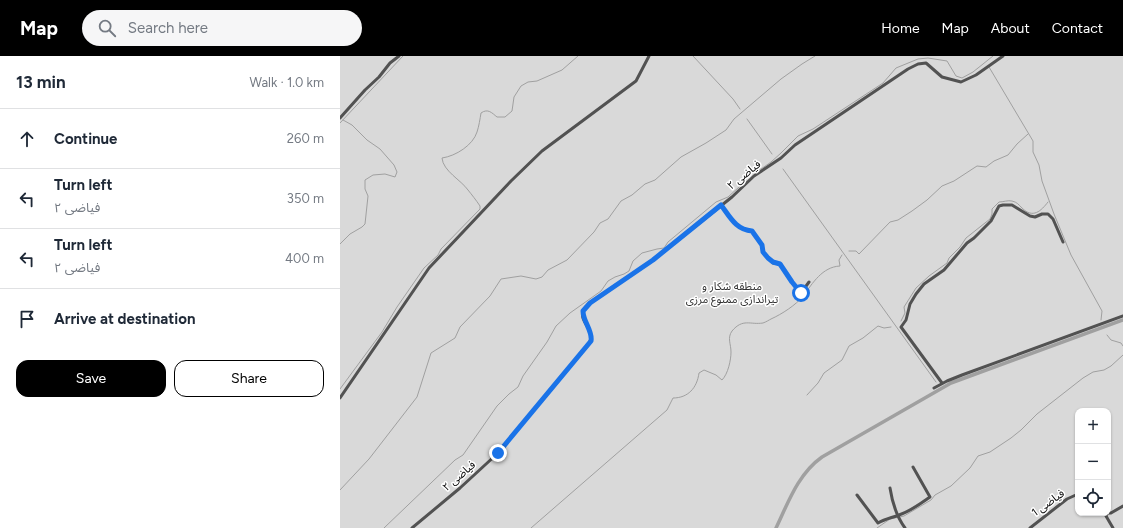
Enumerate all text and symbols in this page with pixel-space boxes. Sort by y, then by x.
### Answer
search box [82,10,362,46]
text: Map [20,17,58,40]
icon: search [96,17,118,39]
text: Search here [128,19,208,37]
text: Home [881,20,920,37]
text: Map [942,20,969,37]
text: About [991,20,1030,37]
text: Contact [1052,20,1103,37]
text: 13 min [16,72,66,92]
text: Walk · 1.0 km [250,75,324,90]
icon: ahead [16,128,38,150]
text: Continue [54,130,117,148]
text: 260 m [287,131,324,146]
street label: فیاضی ۲ [725,158,763,192]
text: Turn left [54,176,112,194]
icon: left [16,188,38,210]
text: 350 m [287,191,324,206]
text: فیاضی ۲ [54,200,100,215]
text: Turn left [54,236,112,254]
icon: left [16,248,38,270]
text: 400 m [285,251,324,266]
text: فیاضی ۲ [54,260,100,275]
park label: منطقه شکار و تیراندازی ممنوع مرزی [686,280,778,307]
route start [792,284,810,302]
icon: arrive [16,308,38,330]
text: Arrive at destination [54,310,195,328]
button: Save [16,360,166,397]
button: Share [174,360,324,397]
map controls [1075,408,1111,516]
button: + [1075,408,1111,444]
route end [489,444,507,462]
button: − [1075,444,1111,480]
street label: فیاضی ۲ [440,458,478,494]
button: locate [1075,480,1111,516]
street label: فیاضی 1 [1029,487,1067,519]

